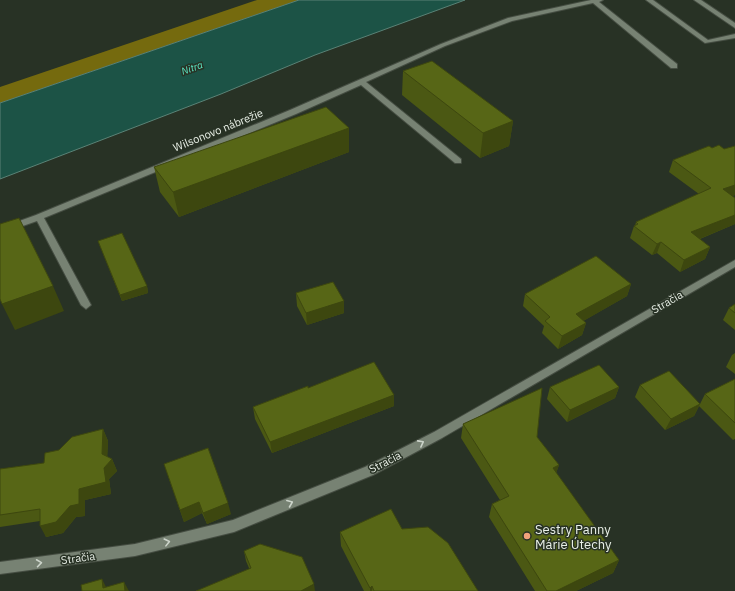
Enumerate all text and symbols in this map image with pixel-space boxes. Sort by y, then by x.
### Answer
water label: Nitra [179,58,205,78]
street label: Wilsonovo nábrežie [171,106,265,154]
street label: Stračia [649,287,685,317]
one-way arrow [417,441,425,448]
street label: Stračia [367,448,404,476]
one-way arrow [287,499,294,507]
place label: Sestry Panny Márie Útechy [535,521,612,553]
marker: Sestry Panny Márie Útechy [522,531,532,541]
one-way arrow [163,538,170,547]
street label: Stračia [60,549,96,567]
one-way arrow [36,559,42,568]

